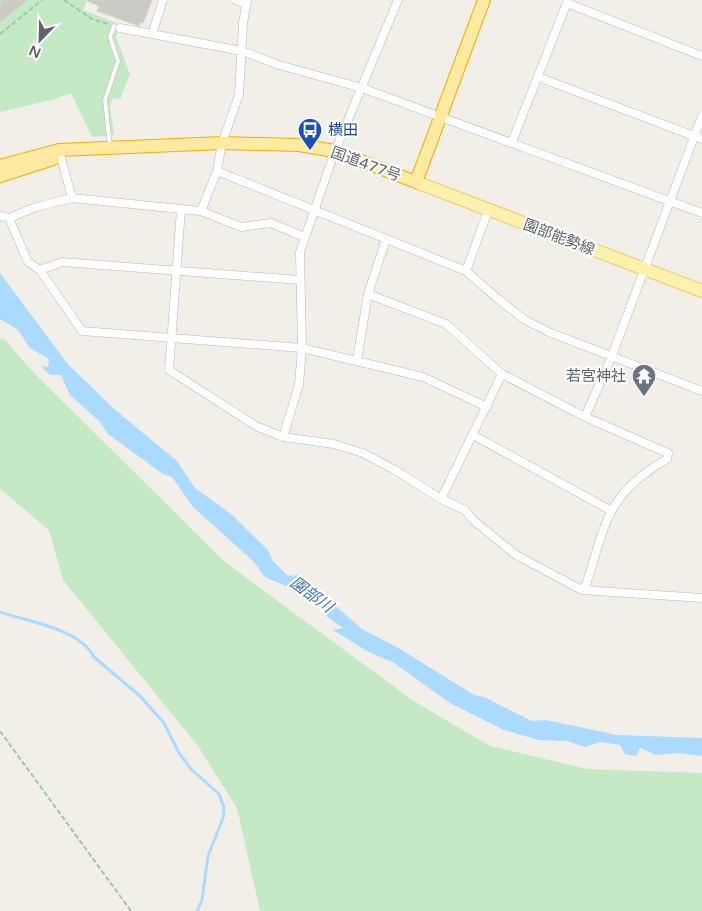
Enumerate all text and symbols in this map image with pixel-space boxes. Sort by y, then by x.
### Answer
north arrow [15,15,65,65]
text: N [27,41,44,62]
bus stop icon: 横田 [297,117,323,151]
place label: 横田 [328,121,358,139]
street label: 国道477号 [328,143,404,185]
street label: 園部能勢線 [521,215,597,259]
temple icon: 若宮神社 [631,363,657,397]
place label: 若宮神社 [566,367,626,385]
water label: 園部川 [286,573,338,618]

